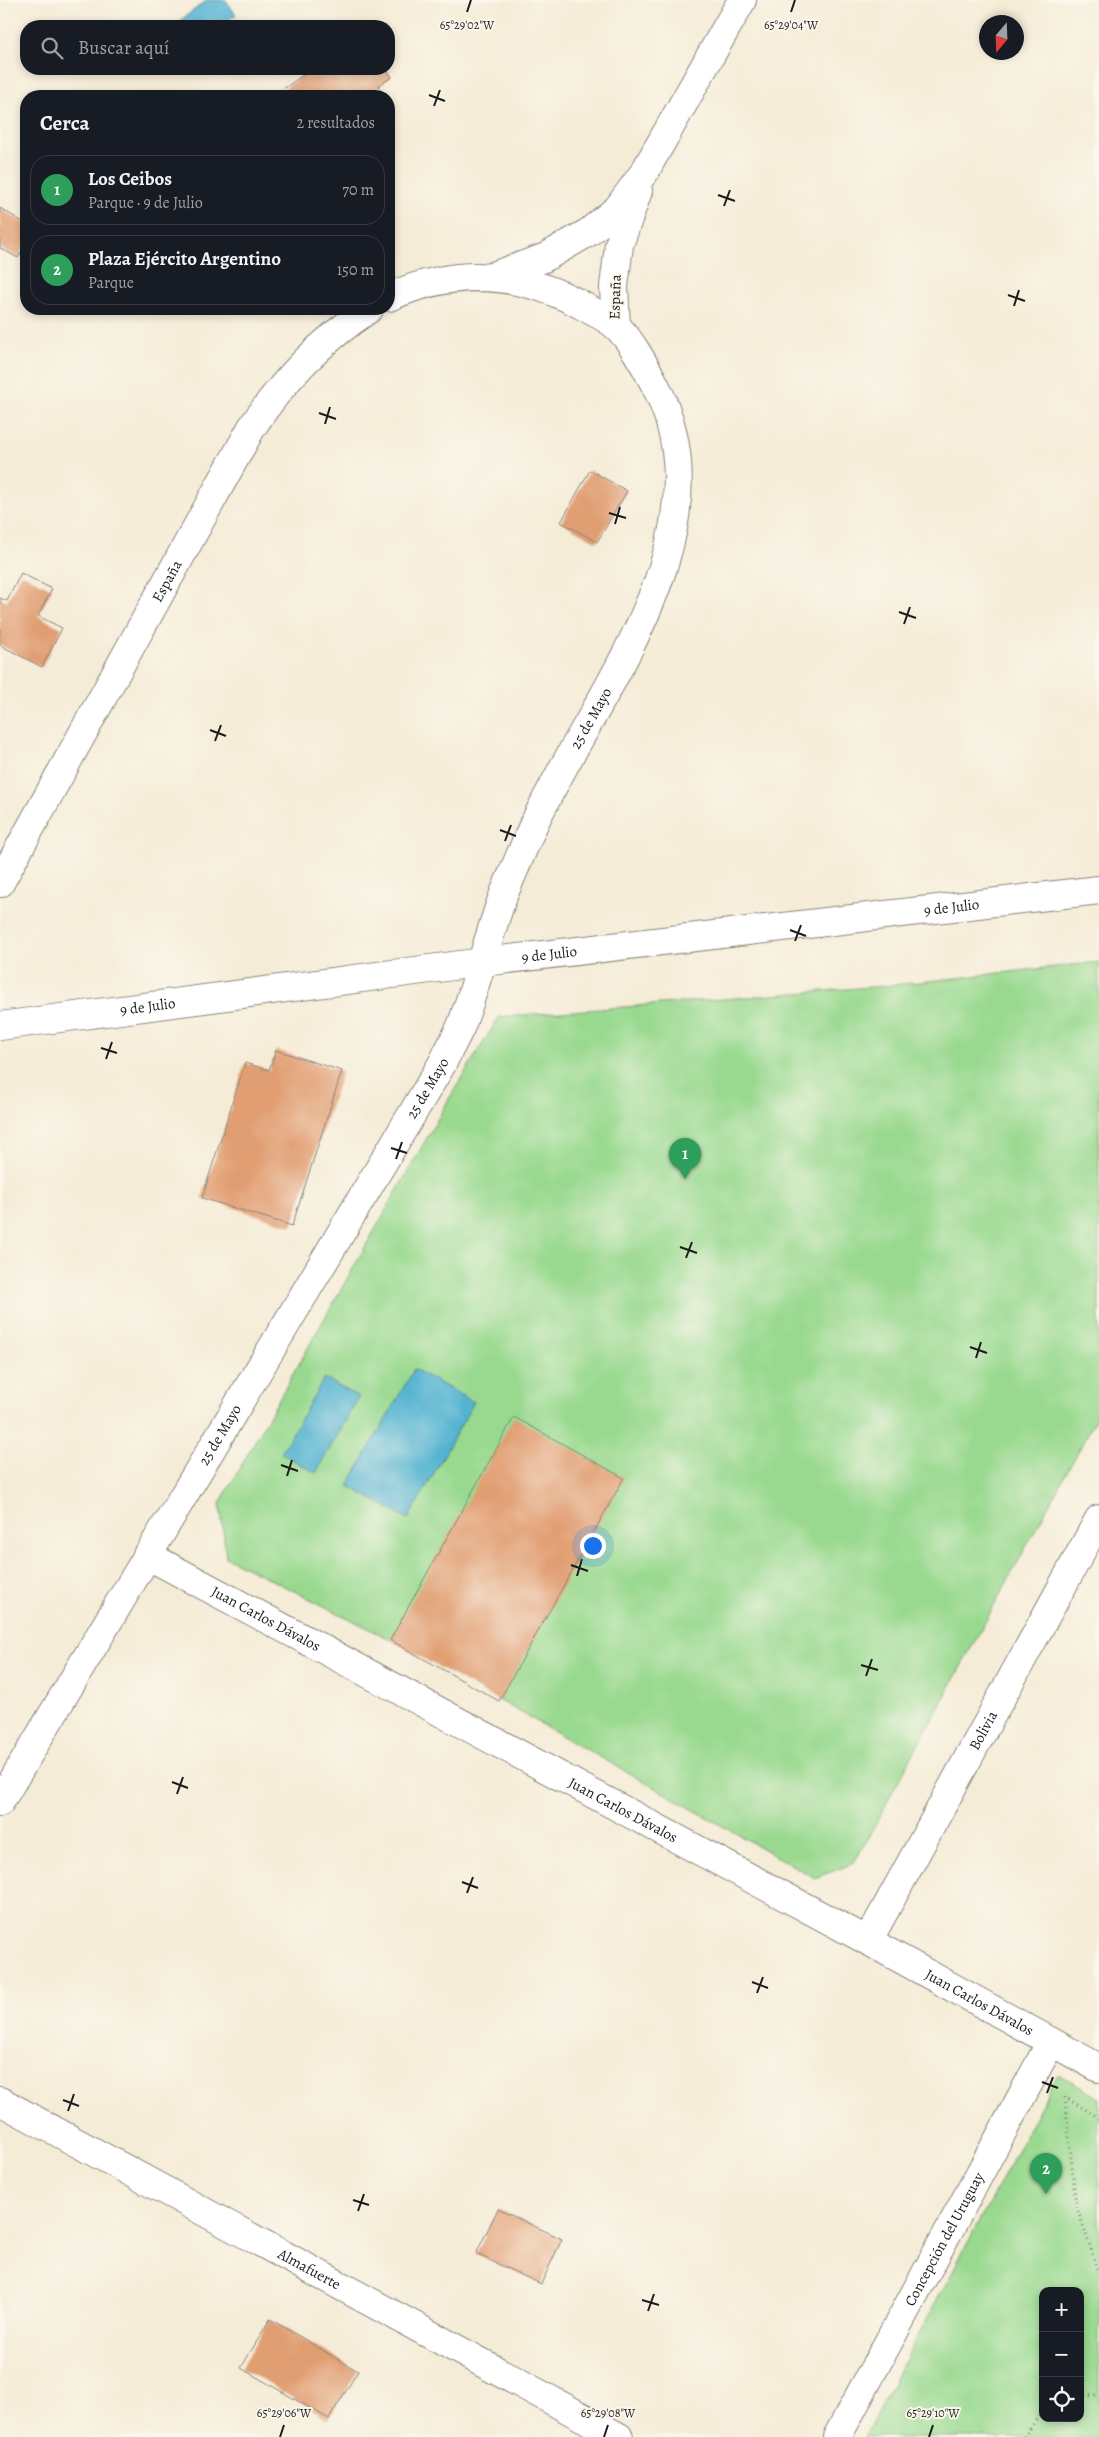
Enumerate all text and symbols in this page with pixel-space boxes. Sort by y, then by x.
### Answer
north arrow [979,15,1024,60]
text: 65°29'02"W [440,17,495,33]
text: 65°29'04"W [764,17,819,33]
search box [20,20,395,75]
icon: search [38,34,66,62]
text: Buscar aquí [78,35,169,61]
text: Cerca [40,109,90,137]
text: 2 resultados [296,112,375,134]
text: Los Ceibos [88,166,172,192]
text: 1 [54,179,60,201]
text: 70 m [342,179,374,201]
text: Parque · 9 de Julio [88,192,203,214]
text: Plaza Ejército Argentino [88,246,281,272]
text: 2 [53,259,61,281]
text: 150 m [337,259,374,281]
text: Parque [88,272,134,294]
street label: España [604,274,626,320]
street label: España [147,556,187,606]
street label: 25 de Mayo [566,684,616,753]
street label: 9 de Julio [923,894,980,920]
street label: 9 de Julio [521,941,578,967]
street label: 9 de Julio [119,993,177,1020]
street label: 25 de Mayo [402,1055,453,1122]
pin: 1 [669,1138,701,1179]
street label: 25 de Mayo [194,1401,246,1469]
your location [580,1533,606,1559]
street label: Juan Carlos Dávalos [208,1581,324,1656]
street label: Bolivia [964,1707,1002,1754]
street label: Juan Carlos Dávalos [565,1772,681,1847]
street label: Juan Carlos Dávalos [922,1964,1037,2040]
pin: 2 [1030,2153,1062,2194]
street label: Concepción del Uruguay [900,2169,989,2310]
street label: Almafuerte [273,2243,345,2294]
map controls [1039,2287,1084,2422]
button: + [1039,2287,1084,2332]
button: − [1039,2332,1084,2377]
button: locate [1039,2377,1084,2422]
text: 65°29'06"W [257,2405,312,2421]
text: 65°29'08"W [581,2405,636,2421]
text: 65°29'10"W [907,2405,960,2421]

